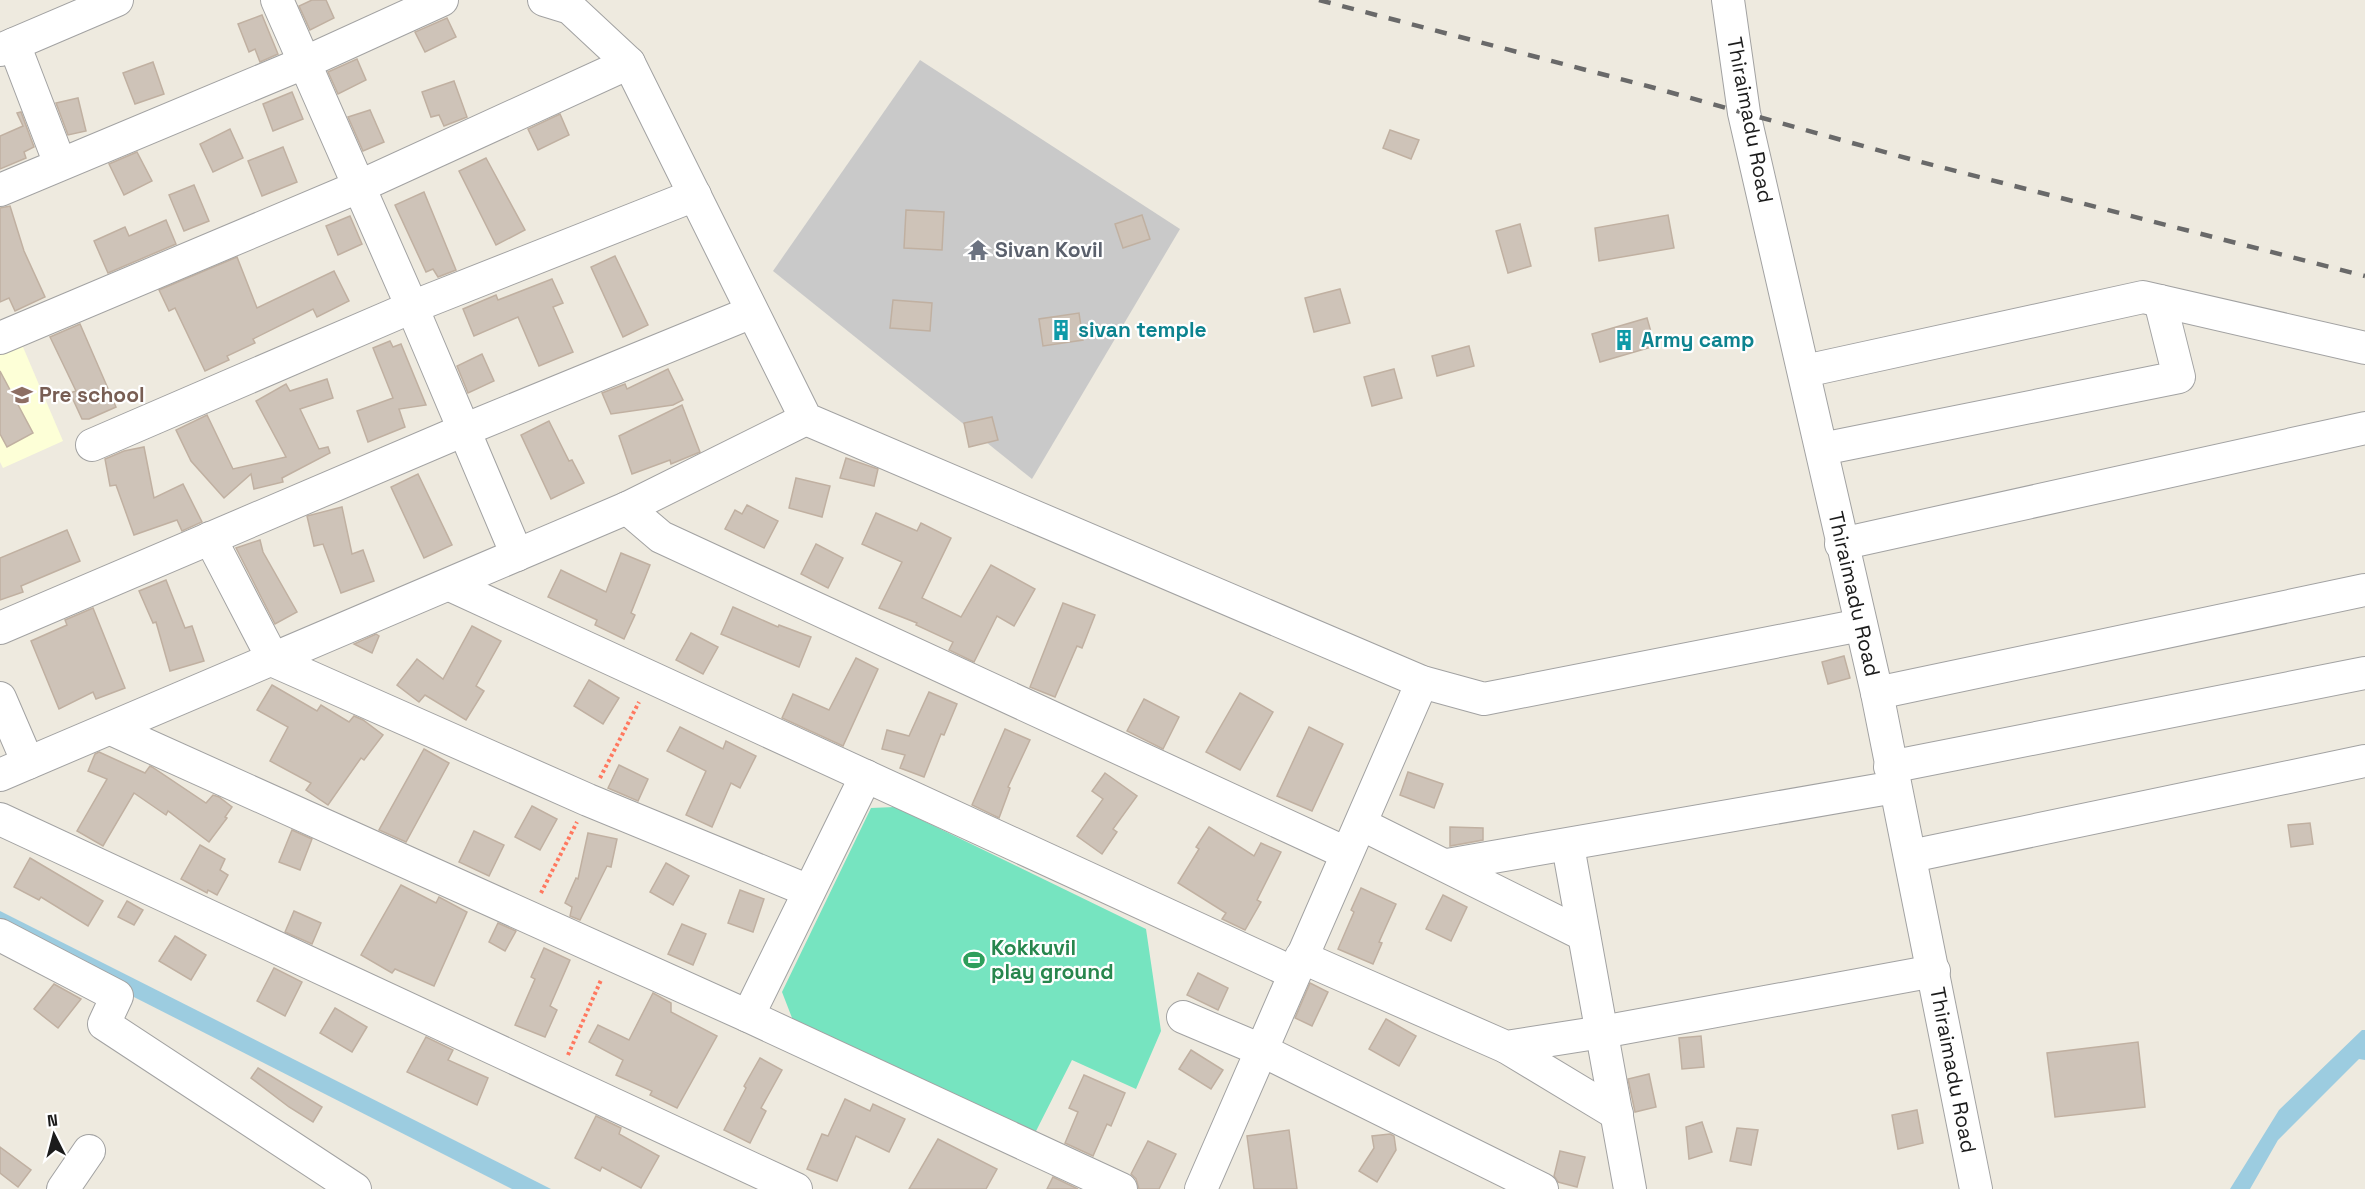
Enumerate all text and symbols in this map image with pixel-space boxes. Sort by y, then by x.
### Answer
street label: Thiraimadu Road [1721,35,1780,205]
place label: Sivan Kovil [995,236,1103,263]
temple icon: Sivan Kovil [966,238,990,262]
place label: sivan temple [1078,316,1207,343]
building icon: sivan temple [1049,318,1073,342]
place label: Army camp [1641,326,1754,353]
building icon: Army camp [1612,328,1636,352]
place label: Pre school [39,381,145,408]
school or university icon: Pre school [10,383,34,407]
street label: Thiraimadu Road [1822,509,1887,679]
place label: Kokkuvil play ground [991,934,1114,985]
sports icon: Kokkuvil play ground [962,948,986,972]
street label: Thiraimadu Road [1924,985,1983,1155]
north arrow [24,1105,84,1165]
text: N [46,1110,59,1132]

